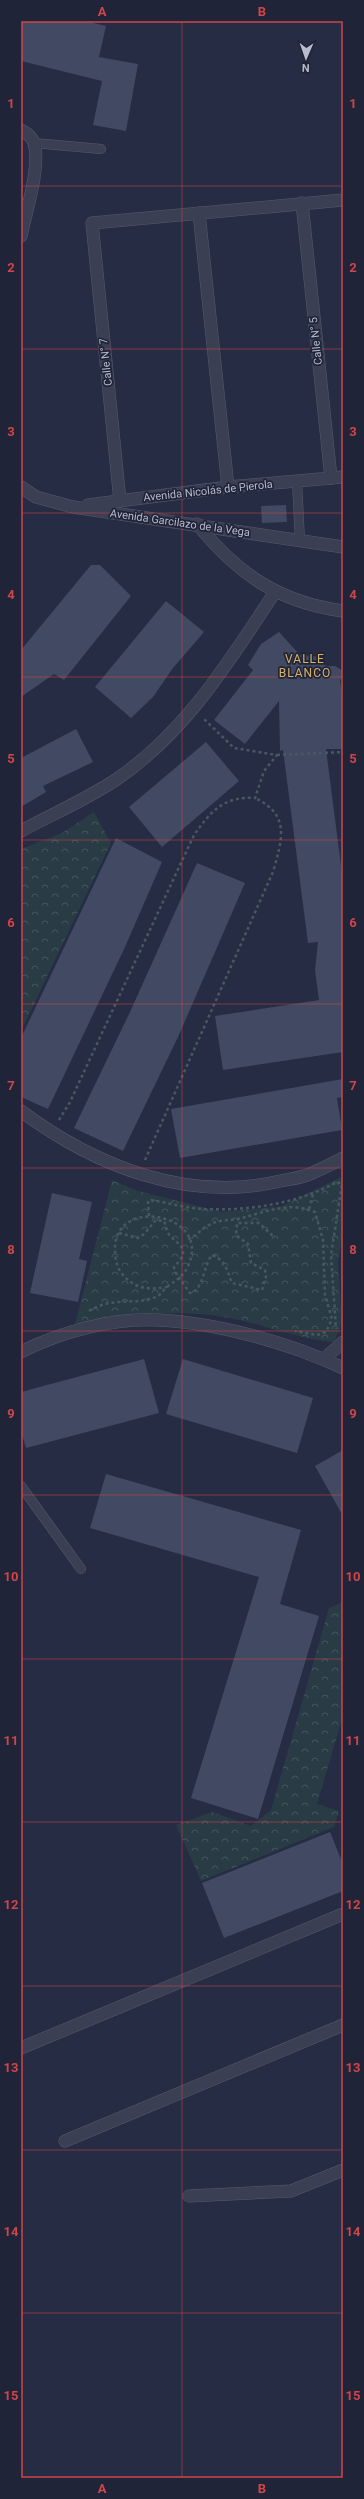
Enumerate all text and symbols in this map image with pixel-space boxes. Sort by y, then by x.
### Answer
text: A [98,4,107,19]
text: B [258,4,266,19]
north arrow [286,38,326,78]
text: N [301,61,310,74]
text: 1 [7,96,15,111]
text: 1 [349,96,357,111]
text: 2 [7,260,15,275]
text: 2 [349,260,357,275]
street label: Calle N° 5 [307,316,325,366]
street label: Calle N° 7 [97,337,115,387]
text: 3 [7,424,15,439]
text: 3 [349,424,357,439]
street label: Avenida Nicolás de Pierola [143,478,273,504]
street label: Avenida Garcilazo de la Vega [109,507,251,539]
text: 4 [7,587,15,602]
text: 4 [349,587,357,602]
district label: VALLE BLANCO [279,652,331,680]
text: 5 [7,751,15,766]
text: 5 [349,751,357,766]
text: 6 [7,915,15,930]
text: 6 [349,915,357,930]
text: 7 [7,1078,15,1093]
text: 7 [349,1078,357,1093]
text: 8 [7,1242,15,1257]
text: 8 [349,1242,357,1257]
text: 9 [7,1406,15,1421]
text: 9 [349,1406,357,1421]
text: 10 [4,1569,18,1584]
text: 10 [346,1569,360,1584]
text: 11 [4,1733,18,1748]
text: 11 [346,1733,360,1748]
text: 12 [4,1897,18,1912]
text: 12 [346,1897,360,1912]
text: 13 [4,2060,18,2075]
text: 13 [346,2060,360,2075]
text: 14 [4,2224,19,2239]
text: 14 [346,2224,361,2239]
text: 15 [4,2388,18,2403]
text: 15 [346,2388,360,2403]
text: A [98,2481,107,2496]
text: B [258,2481,266,2496]

